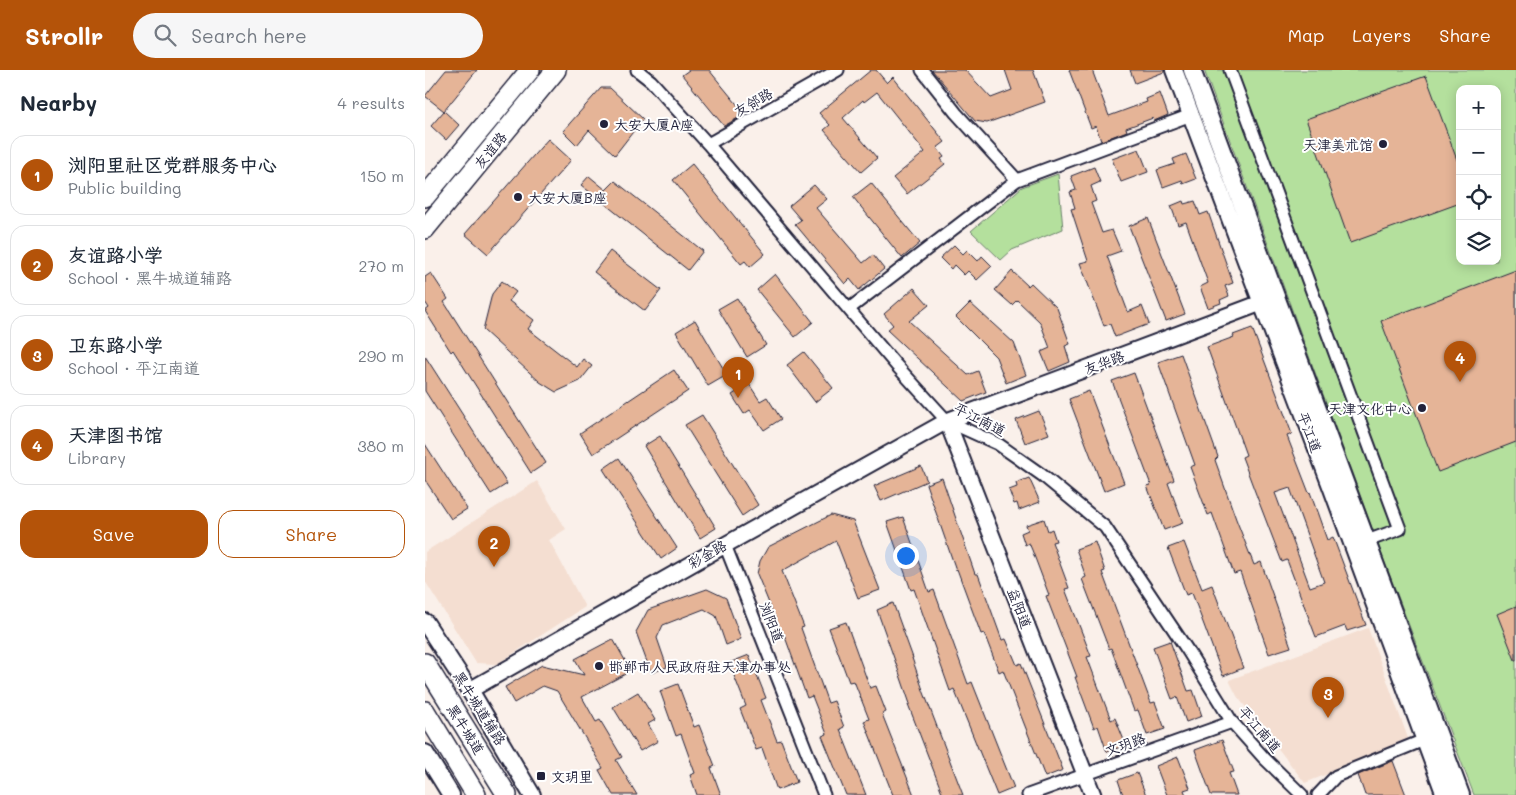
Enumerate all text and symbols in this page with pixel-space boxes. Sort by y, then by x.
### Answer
search box [133,13,483,58]
text: Strollr [25,20,103,51]
icon: search [151,21,179,49]
text: Search here [191,23,307,48]
text: Map [1288,23,1324,47]
text: Layers [1352,23,1411,47]
text: Share [1439,23,1491,47]
street label: 友邻路 [730,83,776,121]
map controls [1456,85,1501,265]
button: + [1456,85,1501,130]
text: Nearby [20,89,97,116]
text: 4 results [337,92,405,113]
place label: 大安大厦A座 [614,115,694,134]
marker: 大安大厦A座 [598,118,610,130]
street label: 友谊路 [469,128,511,172]
button: − [1456,130,1501,175]
place label: 天津美术馆 [1303,135,1373,154]
marker: 天津美术馆 [1377,138,1389,150]
text: 浏阳里社区党群服务中心 [68,152,277,177]
text: 1 [33,165,41,186]
text: 150 m [360,165,404,186]
button: locate [1456,175,1501,220]
text: Public building [68,177,181,198]
place label: 大安大厦B座 [528,188,607,207]
marker: 大安大厦B座 [512,191,524,203]
button: layers [1456,220,1501,265]
text: 友谊路小学 [68,242,163,267]
text: 2 [33,255,41,276]
text: 270 m [358,255,404,276]
text: School · 黑牛城道辅路 [68,267,232,288]
text: 卫东路小学 [68,332,163,357]
pin: 4 [1444,341,1476,382]
text: 3 [32,345,42,366]
text: 290 m [358,345,404,366]
street label: 友华路 [1081,346,1127,378]
text: School · 平江南道 [68,357,200,378]
pin: 1 [722,357,754,398]
street label: 平江南道 [951,398,1009,440]
place label: 天津文化中心 [1328,399,1412,418]
marker: 天津文化中心 [1416,402,1428,414]
street label: 平江道 [1294,409,1326,455]
text: 天津图书馆 [68,422,163,447]
text: 4 [32,435,42,456]
text: 380 m [357,435,404,456]
text: Library [68,447,126,468]
button: Save [20,510,208,558]
button: Share [218,510,405,558]
pin: 2 [478,526,510,567]
street label: 彩金路 [684,535,730,573]
your location [893,543,919,569]
street label: 益阳道 [1004,585,1036,631]
street label: 浏阳道 [755,599,789,645]
place label: 邯郸市人民政府驻天津办事处 [609,657,791,676]
marker: 邯郸市人民政府驻天津办事处 [593,660,605,672]
street label: 黑牛城道辅路 [451,668,509,748]
pin: 3 [1312,677,1344,718]
street label: 黑牛城道 [444,701,488,757]
street label: 平江南道 [1234,702,1286,756]
street label: 文玥路 [1102,728,1148,760]
place label: 文玥里 [551,767,593,786]
marker: 文玥里 [535,770,547,782]

